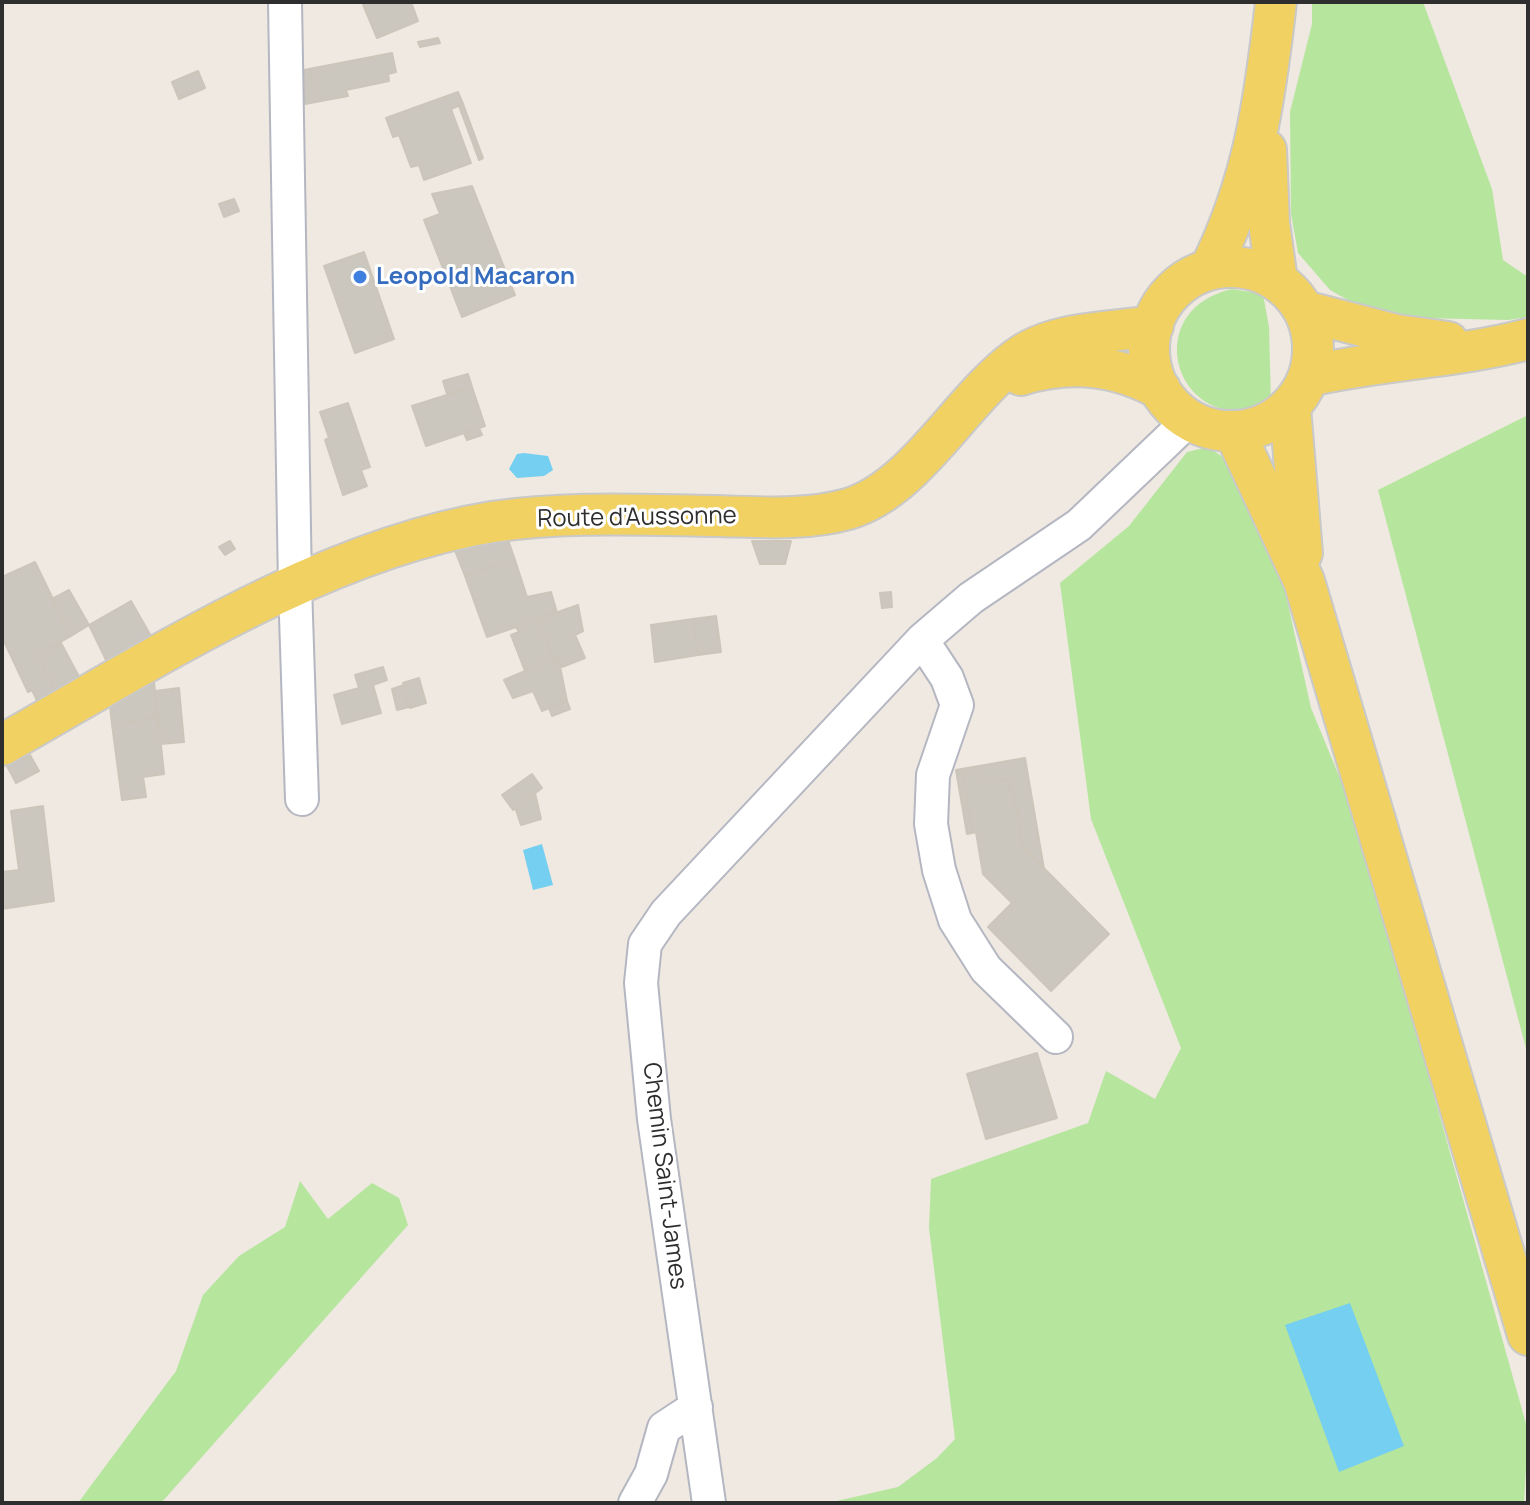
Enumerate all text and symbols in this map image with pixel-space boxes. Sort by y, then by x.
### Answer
place label: Leopold Macaron [376,263,575,291]
marker: Leopold Macaron [351,268,369,286]
street label: Route d'Aussonne [537,502,737,534]
street label: Chemin Saint-James [636,1061,692,1291]

